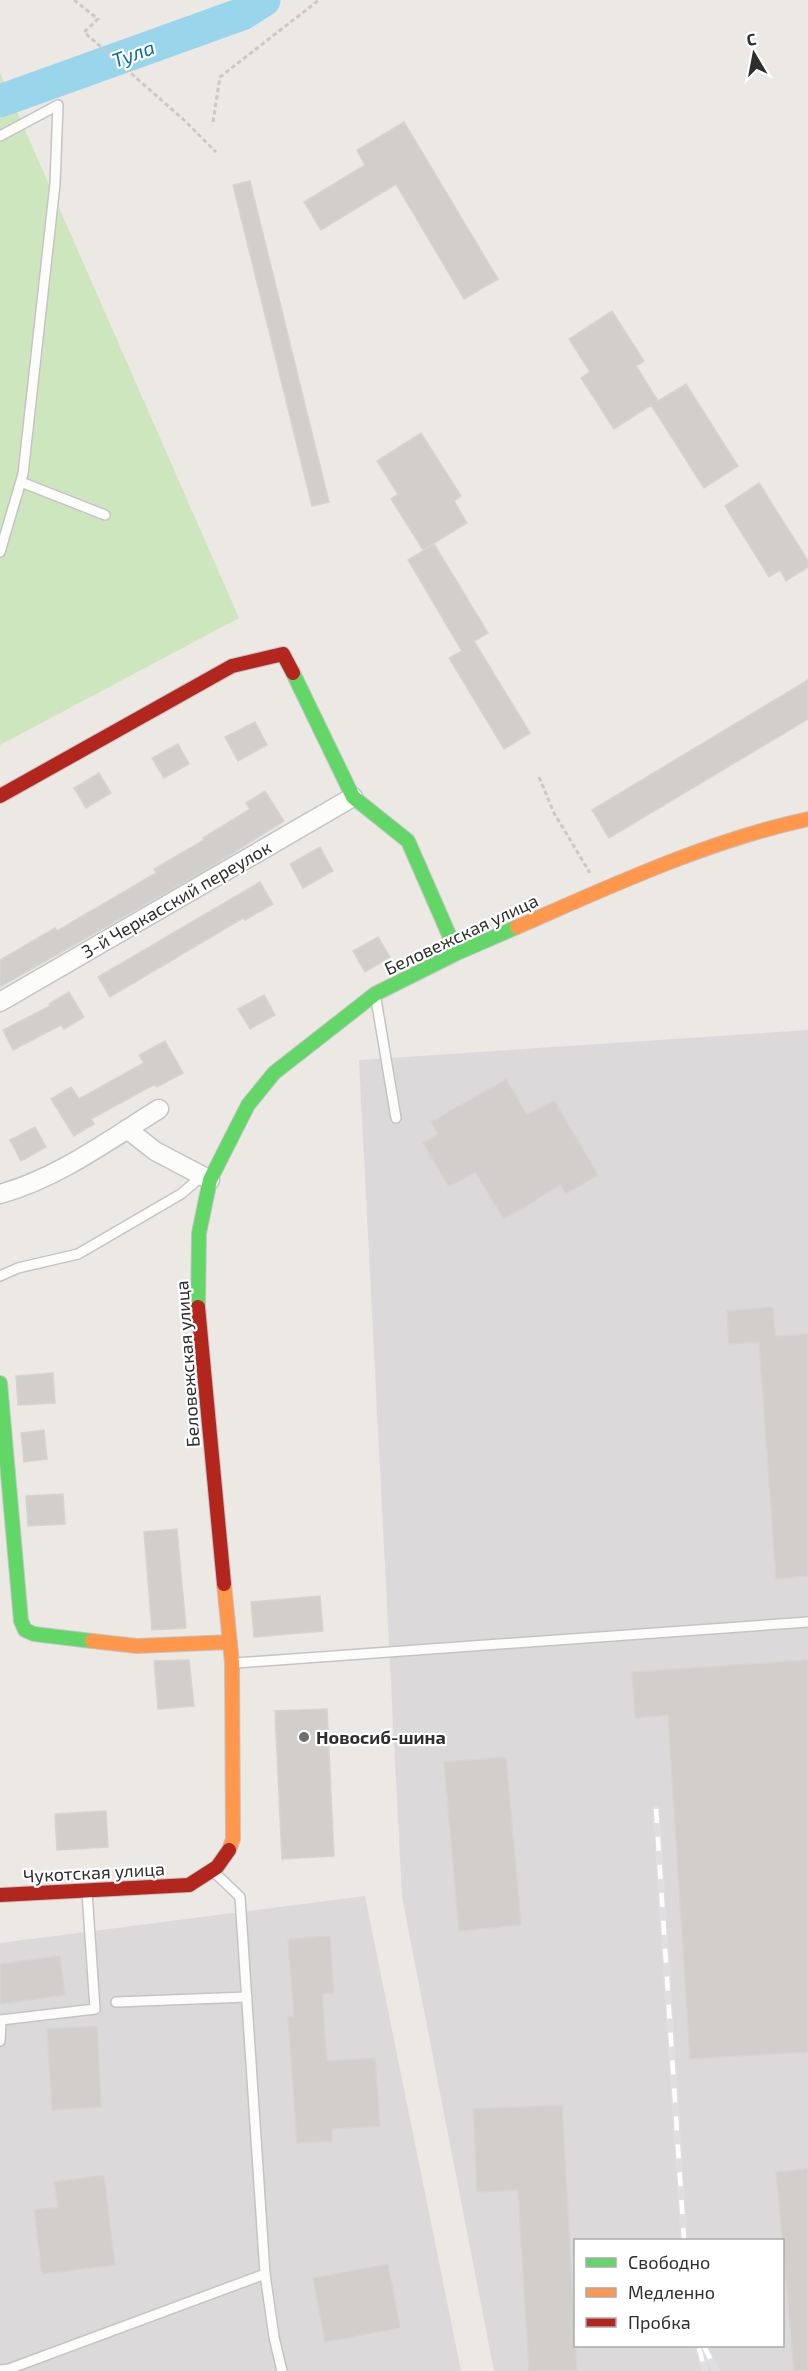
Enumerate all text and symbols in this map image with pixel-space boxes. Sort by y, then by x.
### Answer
north arrow [724,24,784,84]
text: С [745,29,758,49]
water label: Тула [108,34,158,72]
street label: 3-й Черкасский переулок [77,835,275,962]
street label: Беловежская улица [381,889,541,979]
street label: Беловежская улица [170,1280,204,1448]
place label: Новосиб-шина [316,1726,446,1748]
marker: Новосиб-шина [297,1730,311,1744]
street label: Чукотская улица [23,1857,165,1887]
legend [574,2239,784,2347]
text: Свободно [628,2251,710,2273]
text: Медленно [628,2281,715,2303]
text: Пробка [628,2311,691,2333]

